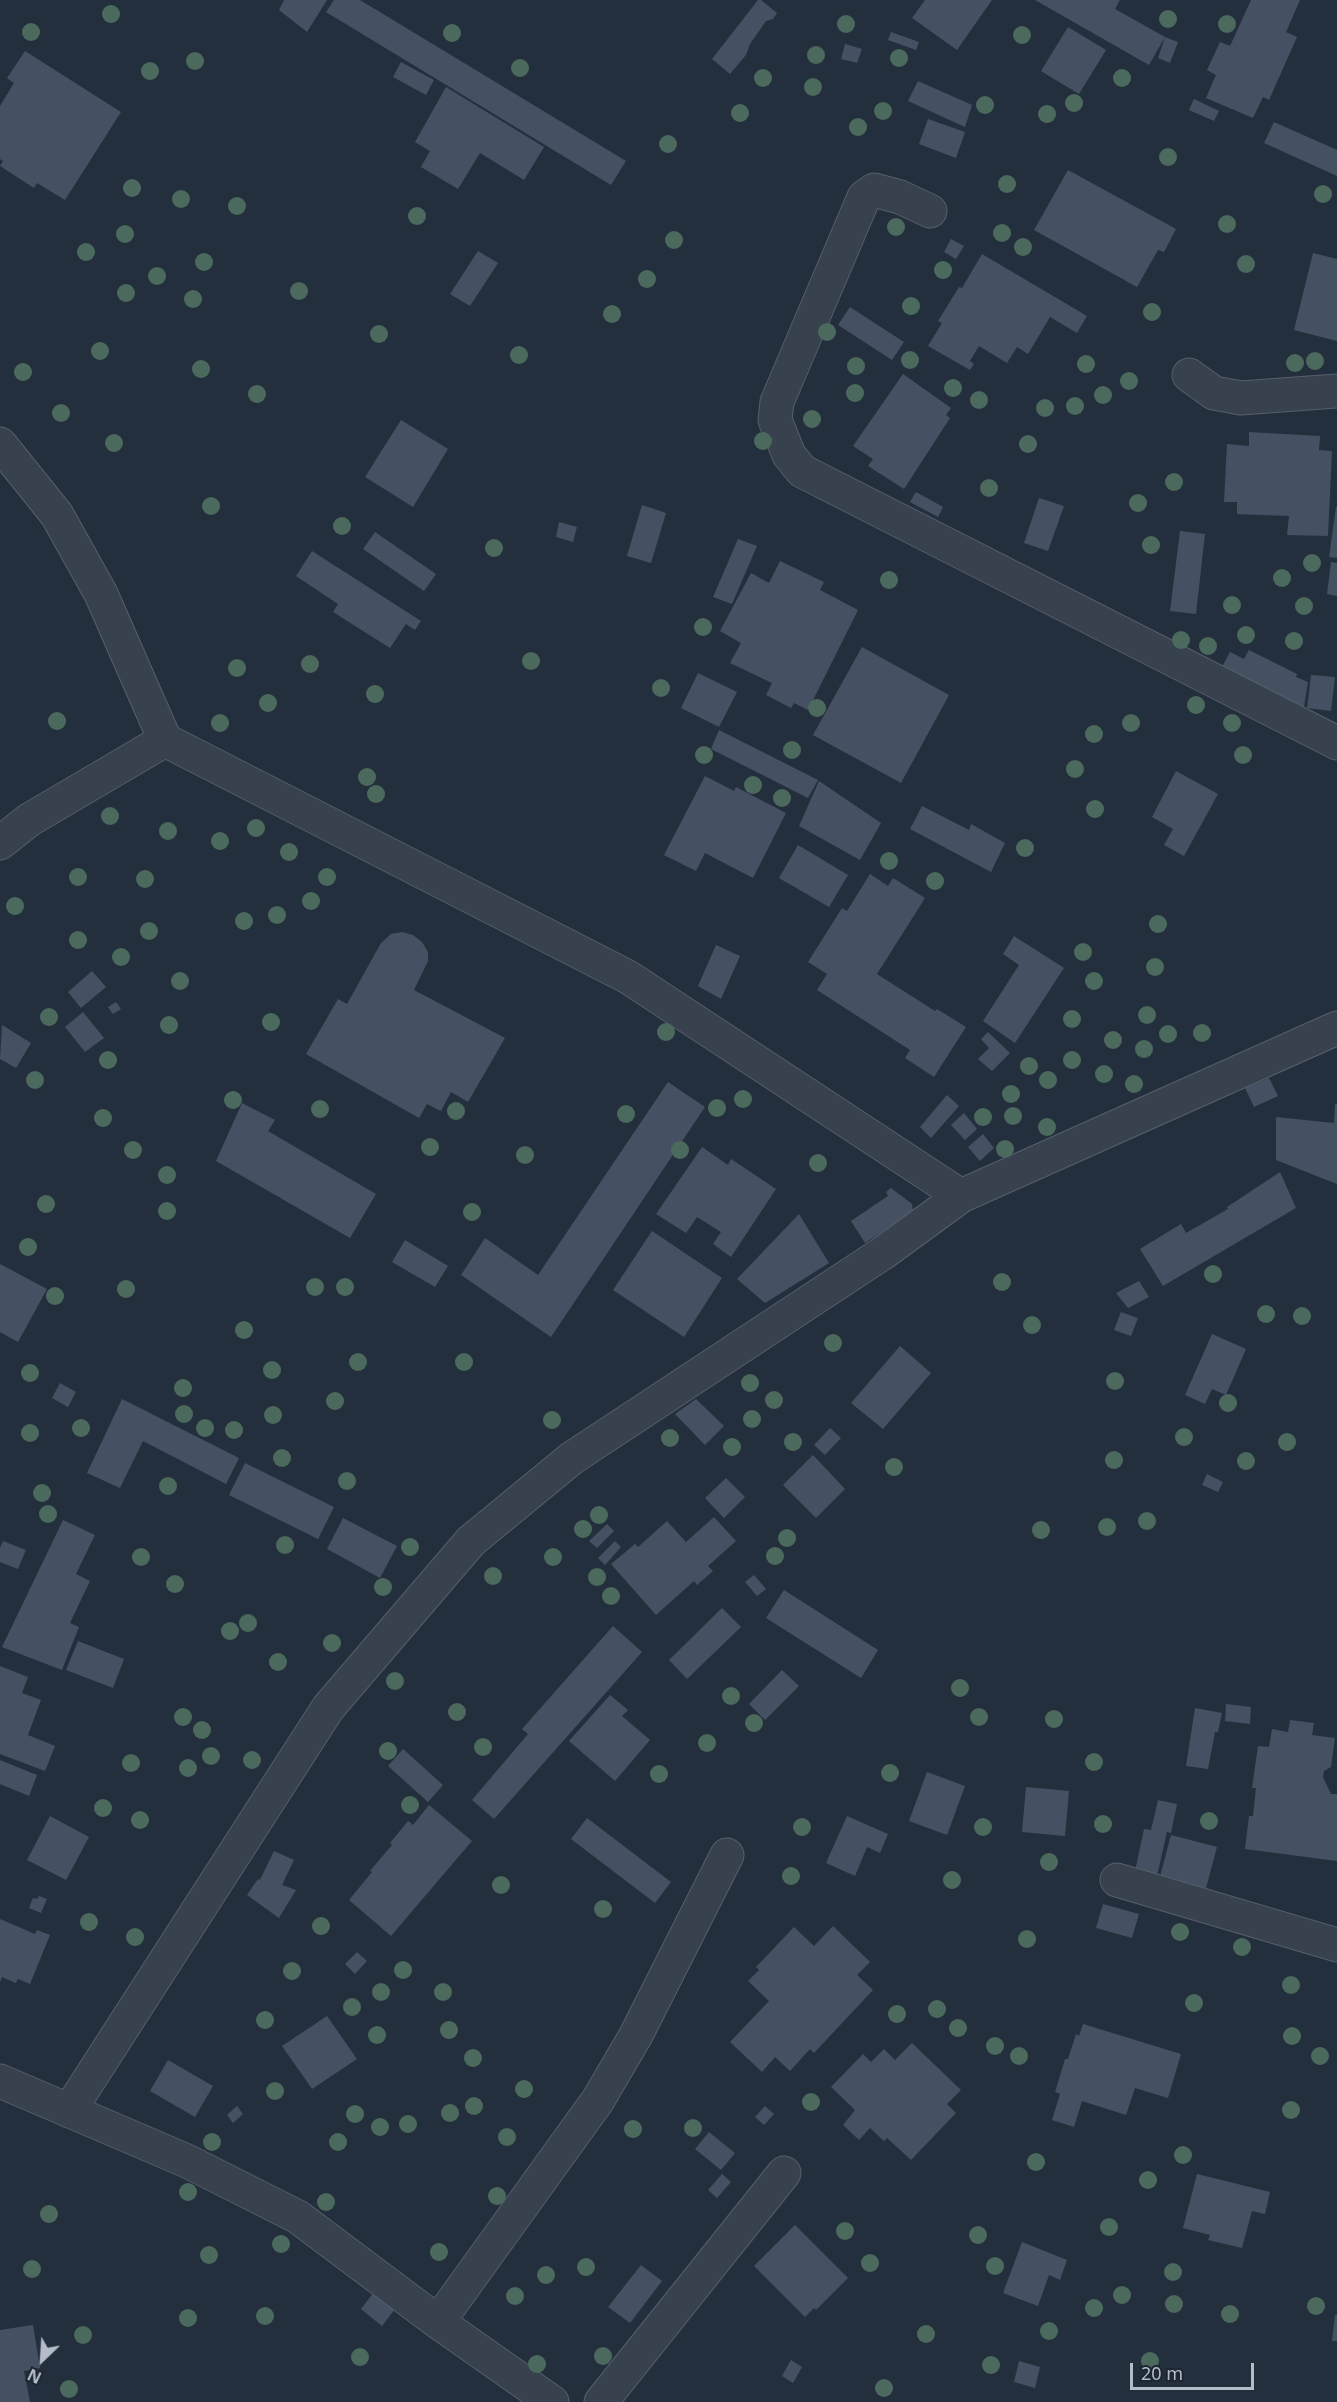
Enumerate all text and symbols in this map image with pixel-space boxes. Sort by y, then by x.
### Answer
north arrow [12,2330,72,2390]
scale bar [1133,2351,1258,2389]
text: 20 m [1141,2361,1183,2385]
text: N [24,2364,45,2389]

